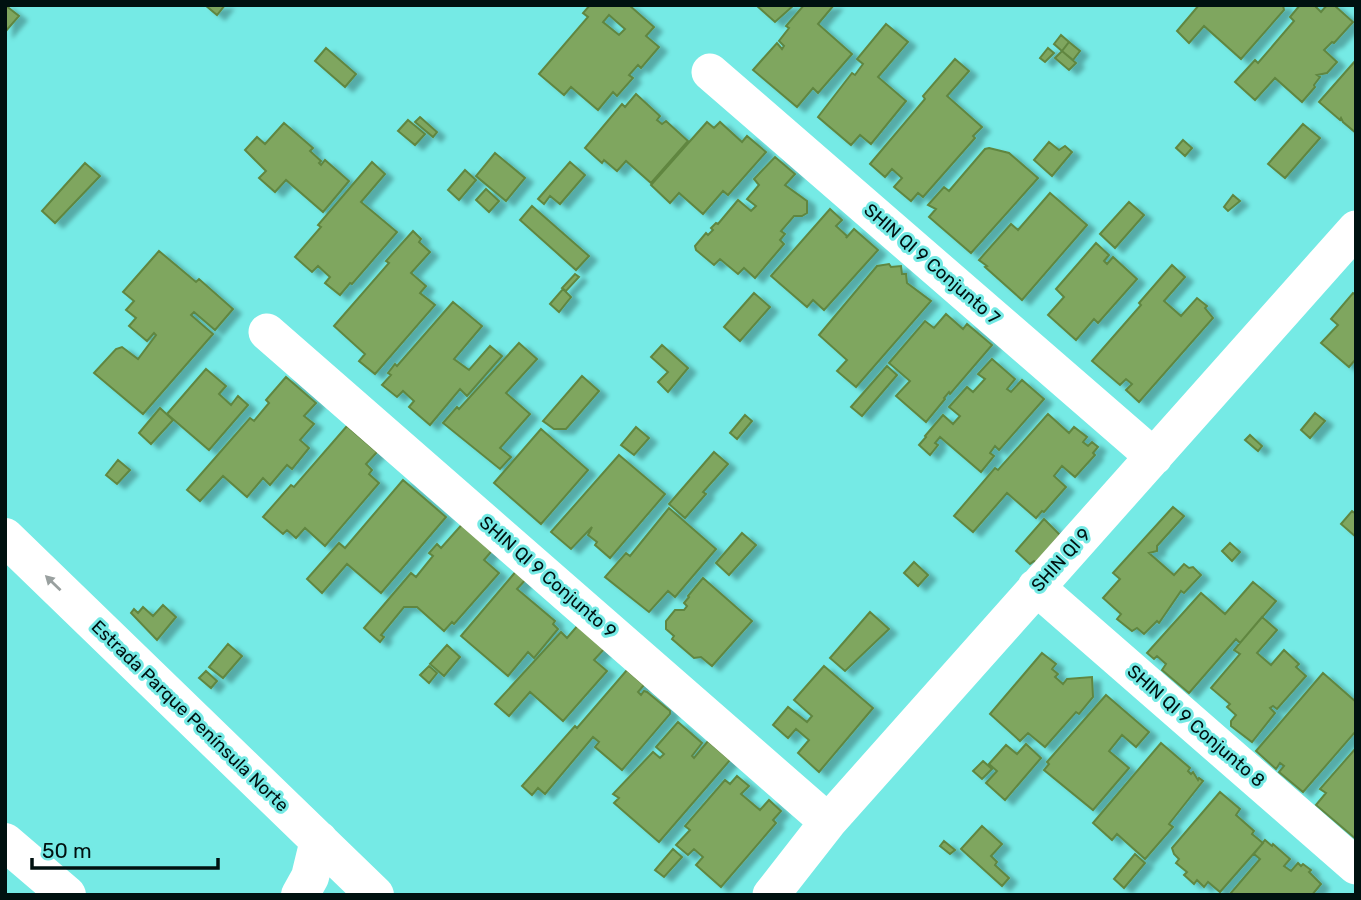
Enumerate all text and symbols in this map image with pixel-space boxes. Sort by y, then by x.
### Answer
street label: SHIN QI 9 Conjunto 7 [860,199,1004,329]
street label: SHIN QI 9 Conjunto 9 [475,512,621,642]
street label: SHIN QI 9 [1027,524,1095,596]
one-way arrow [45,576,62,592]
street label: Estrada Parque Península Norte [87,616,293,816]
street label: SHIN QI 9 Conjunto 8 [1123,660,1269,792]
scale bar [32,827,217,871]
text: 50 m [42,838,92,863]

